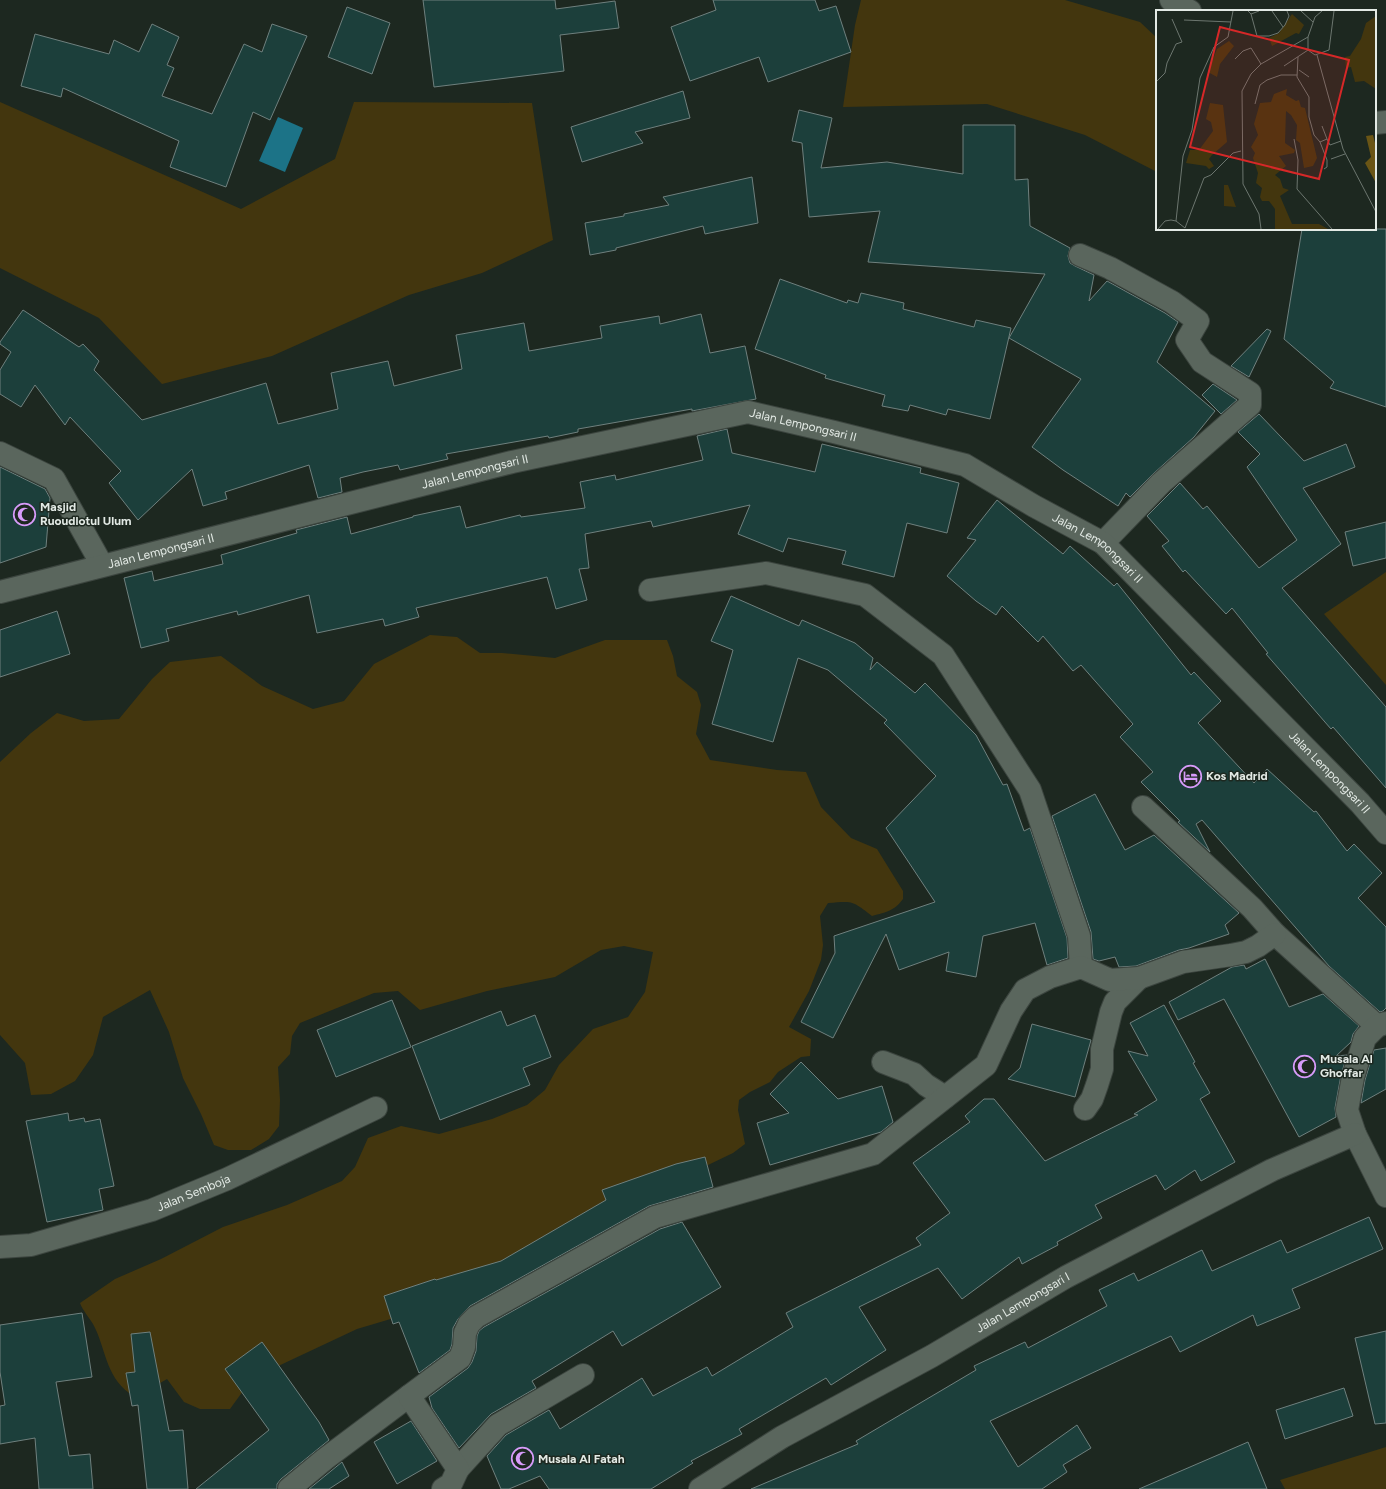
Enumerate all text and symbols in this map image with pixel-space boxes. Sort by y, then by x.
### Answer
inset map [1156,10,1376,230]
street label: Jalan Lempongsari II [748,406,858,444]
street label: Jalan Lempongsari II [420,452,530,492]
place label: Masjid Ruoudlotul Ulum [40,500,132,528]
mosque icon: Masjid Ruoudlotul Ulum [11,501,37,527]
street label: Jalan Lempongsari II [1050,510,1146,586]
street label: Jalan Lempongsari II [106,531,216,571]
street label: Jalan Lempongsari II [1286,728,1373,817]
hotel icon: Kos Madrid [1178,763,1204,789]
place label: Kos Madrid [1206,769,1268,783]
place label: Musala Al Ghoffar [1320,1052,1373,1080]
mosque icon: Musala Al Ghoffar [1292,1053,1318,1079]
street label: Jalan Semboja [155,1171,232,1214]
street label: Jalan Lempongsari I [973,1269,1072,1336]
mosque icon: Musala Al Fatah [510,1446,536,1472]
place label: Musala Al Fatah [538,1452,625,1466]

